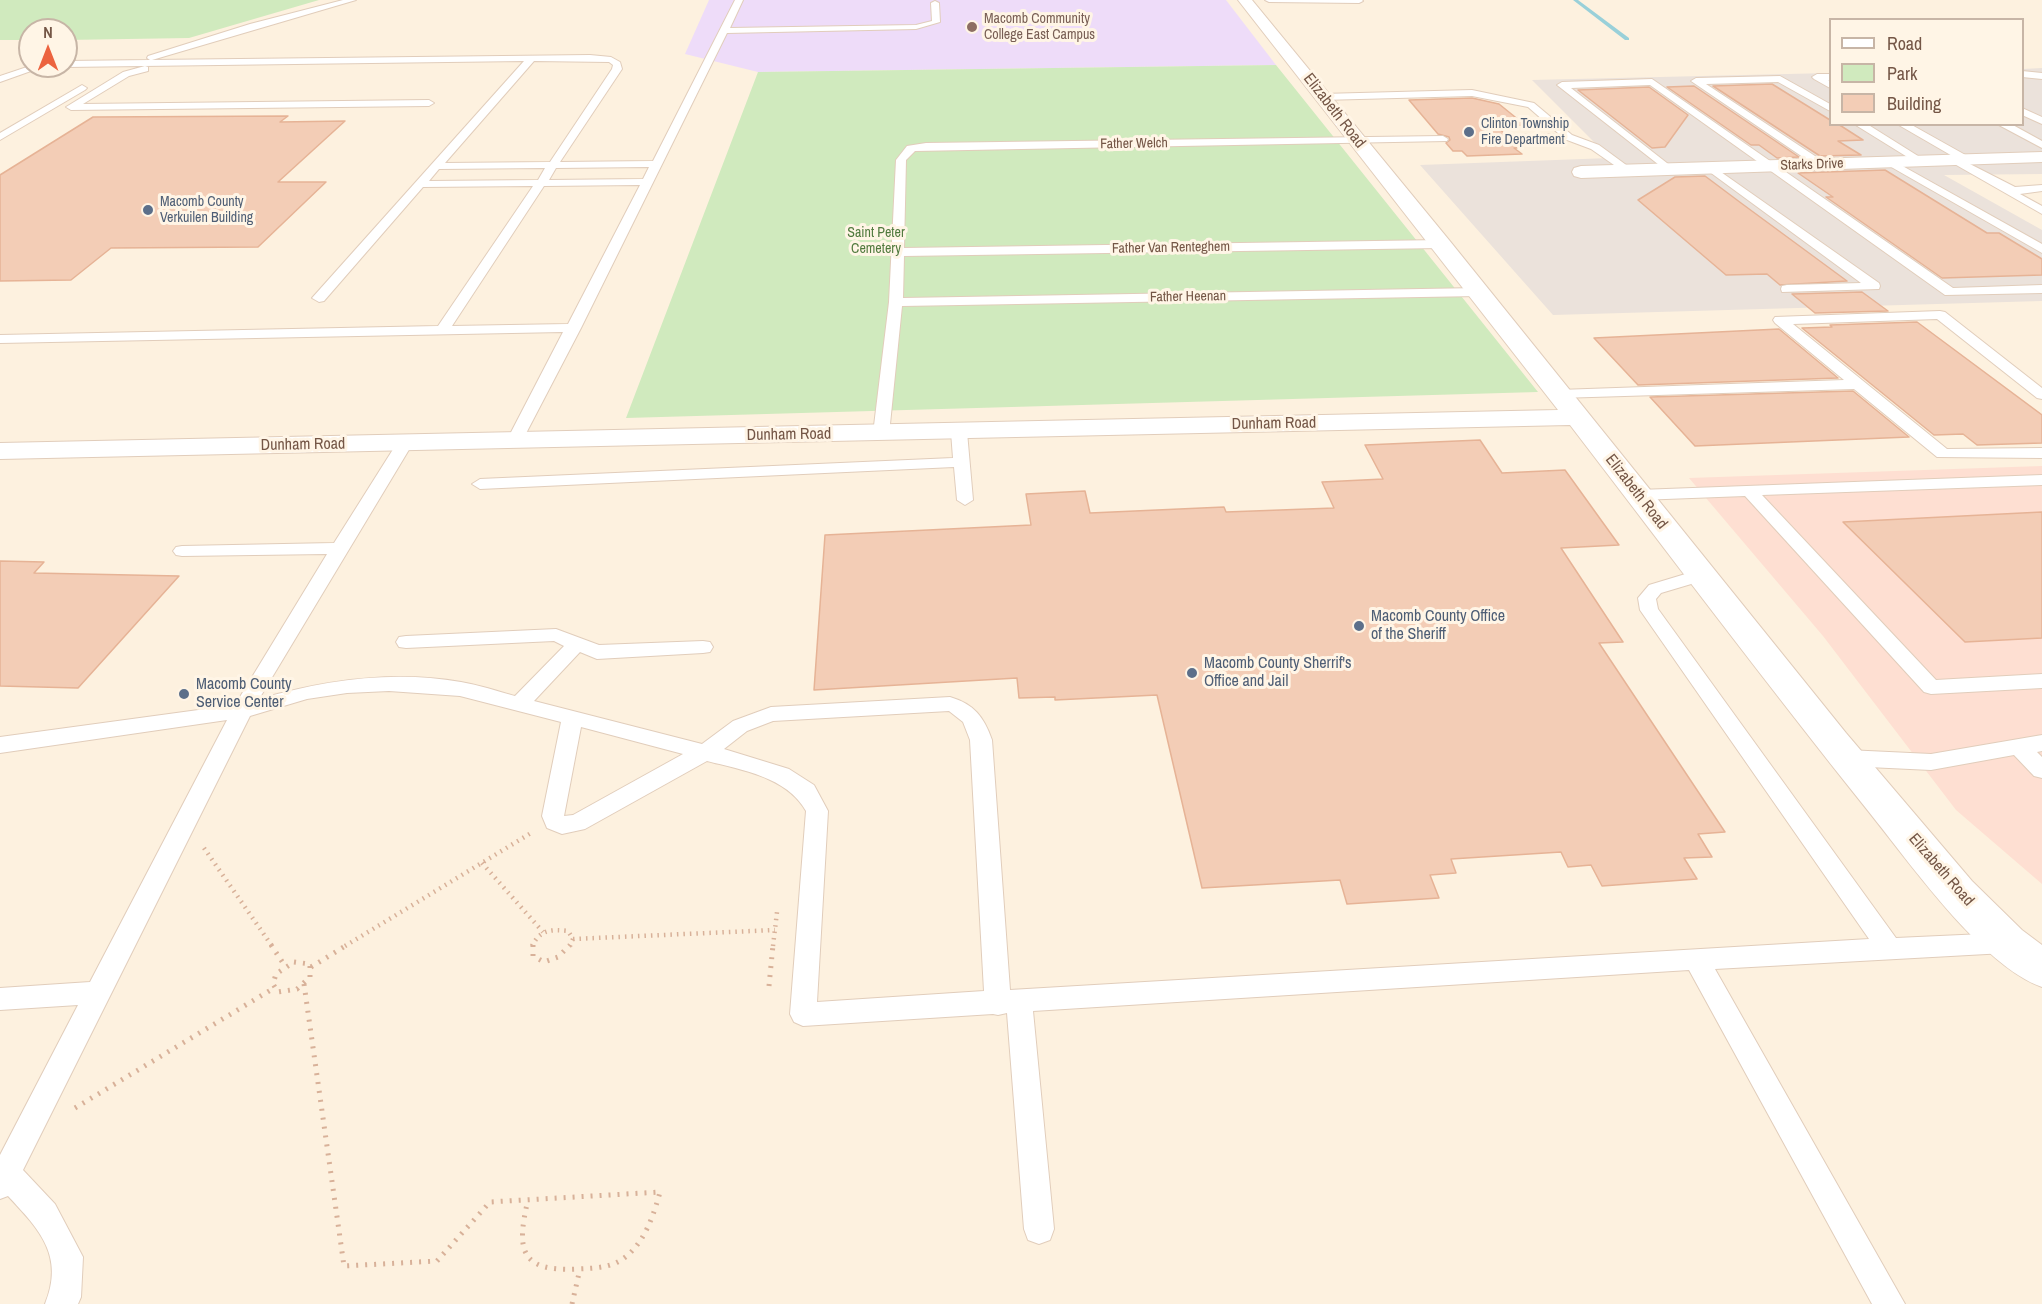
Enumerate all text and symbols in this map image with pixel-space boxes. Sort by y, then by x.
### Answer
place label: Macomb Community College East Campus [984,11,1095,44]
north arrow [18,18,78,78]
legend [1829,18,2024,126]
marker: Macomb Community College East Campus [965,20,979,34]
text: N [43,21,53,43]
text: Road [1887,31,1922,56]
text: Park [1887,61,1917,86]
street label: Elizabeth Road [1299,70,1369,152]
text: Building [1887,91,1941,116]
place label: Clinton Township Fire Department [1481,116,1569,148]
marker: Clinton Township Fire Department [1462,125,1476,139]
street label: Father Welch [1100,135,1168,153]
street label: Starks Drive [1780,156,1844,174]
place label: Macomb County Verkuilen Building [160,194,253,226]
marker: Macomb County Verkuilen Building [141,203,155,217]
park label: Saint Peter Cemetery [847,225,905,258]
street label: Father Van Renteghem [1112,239,1230,257]
street label: Father Heenan [1150,288,1226,306]
street label: Dunham Road [1232,414,1316,434]
street label: Dunham Road [747,425,831,445]
street label: Dunham Road [261,435,345,455]
street label: Elizabeth Road [1601,451,1671,533]
place label: Macomb County Office of the Sheriff [1371,607,1505,645]
marker: Macomb County Office of the Sheriff [1352,619,1366,633]
place label: Macomb County Sherrif's Office and Jail [1204,654,1352,692]
marker: Macomb County Sherrif's Office and Jail [1185,666,1199,680]
place label: Macomb County Service Center [196,675,292,713]
marker: Macomb County Service Center [177,687,191,701]
street label: Elizabeth Road [1904,830,1978,910]

